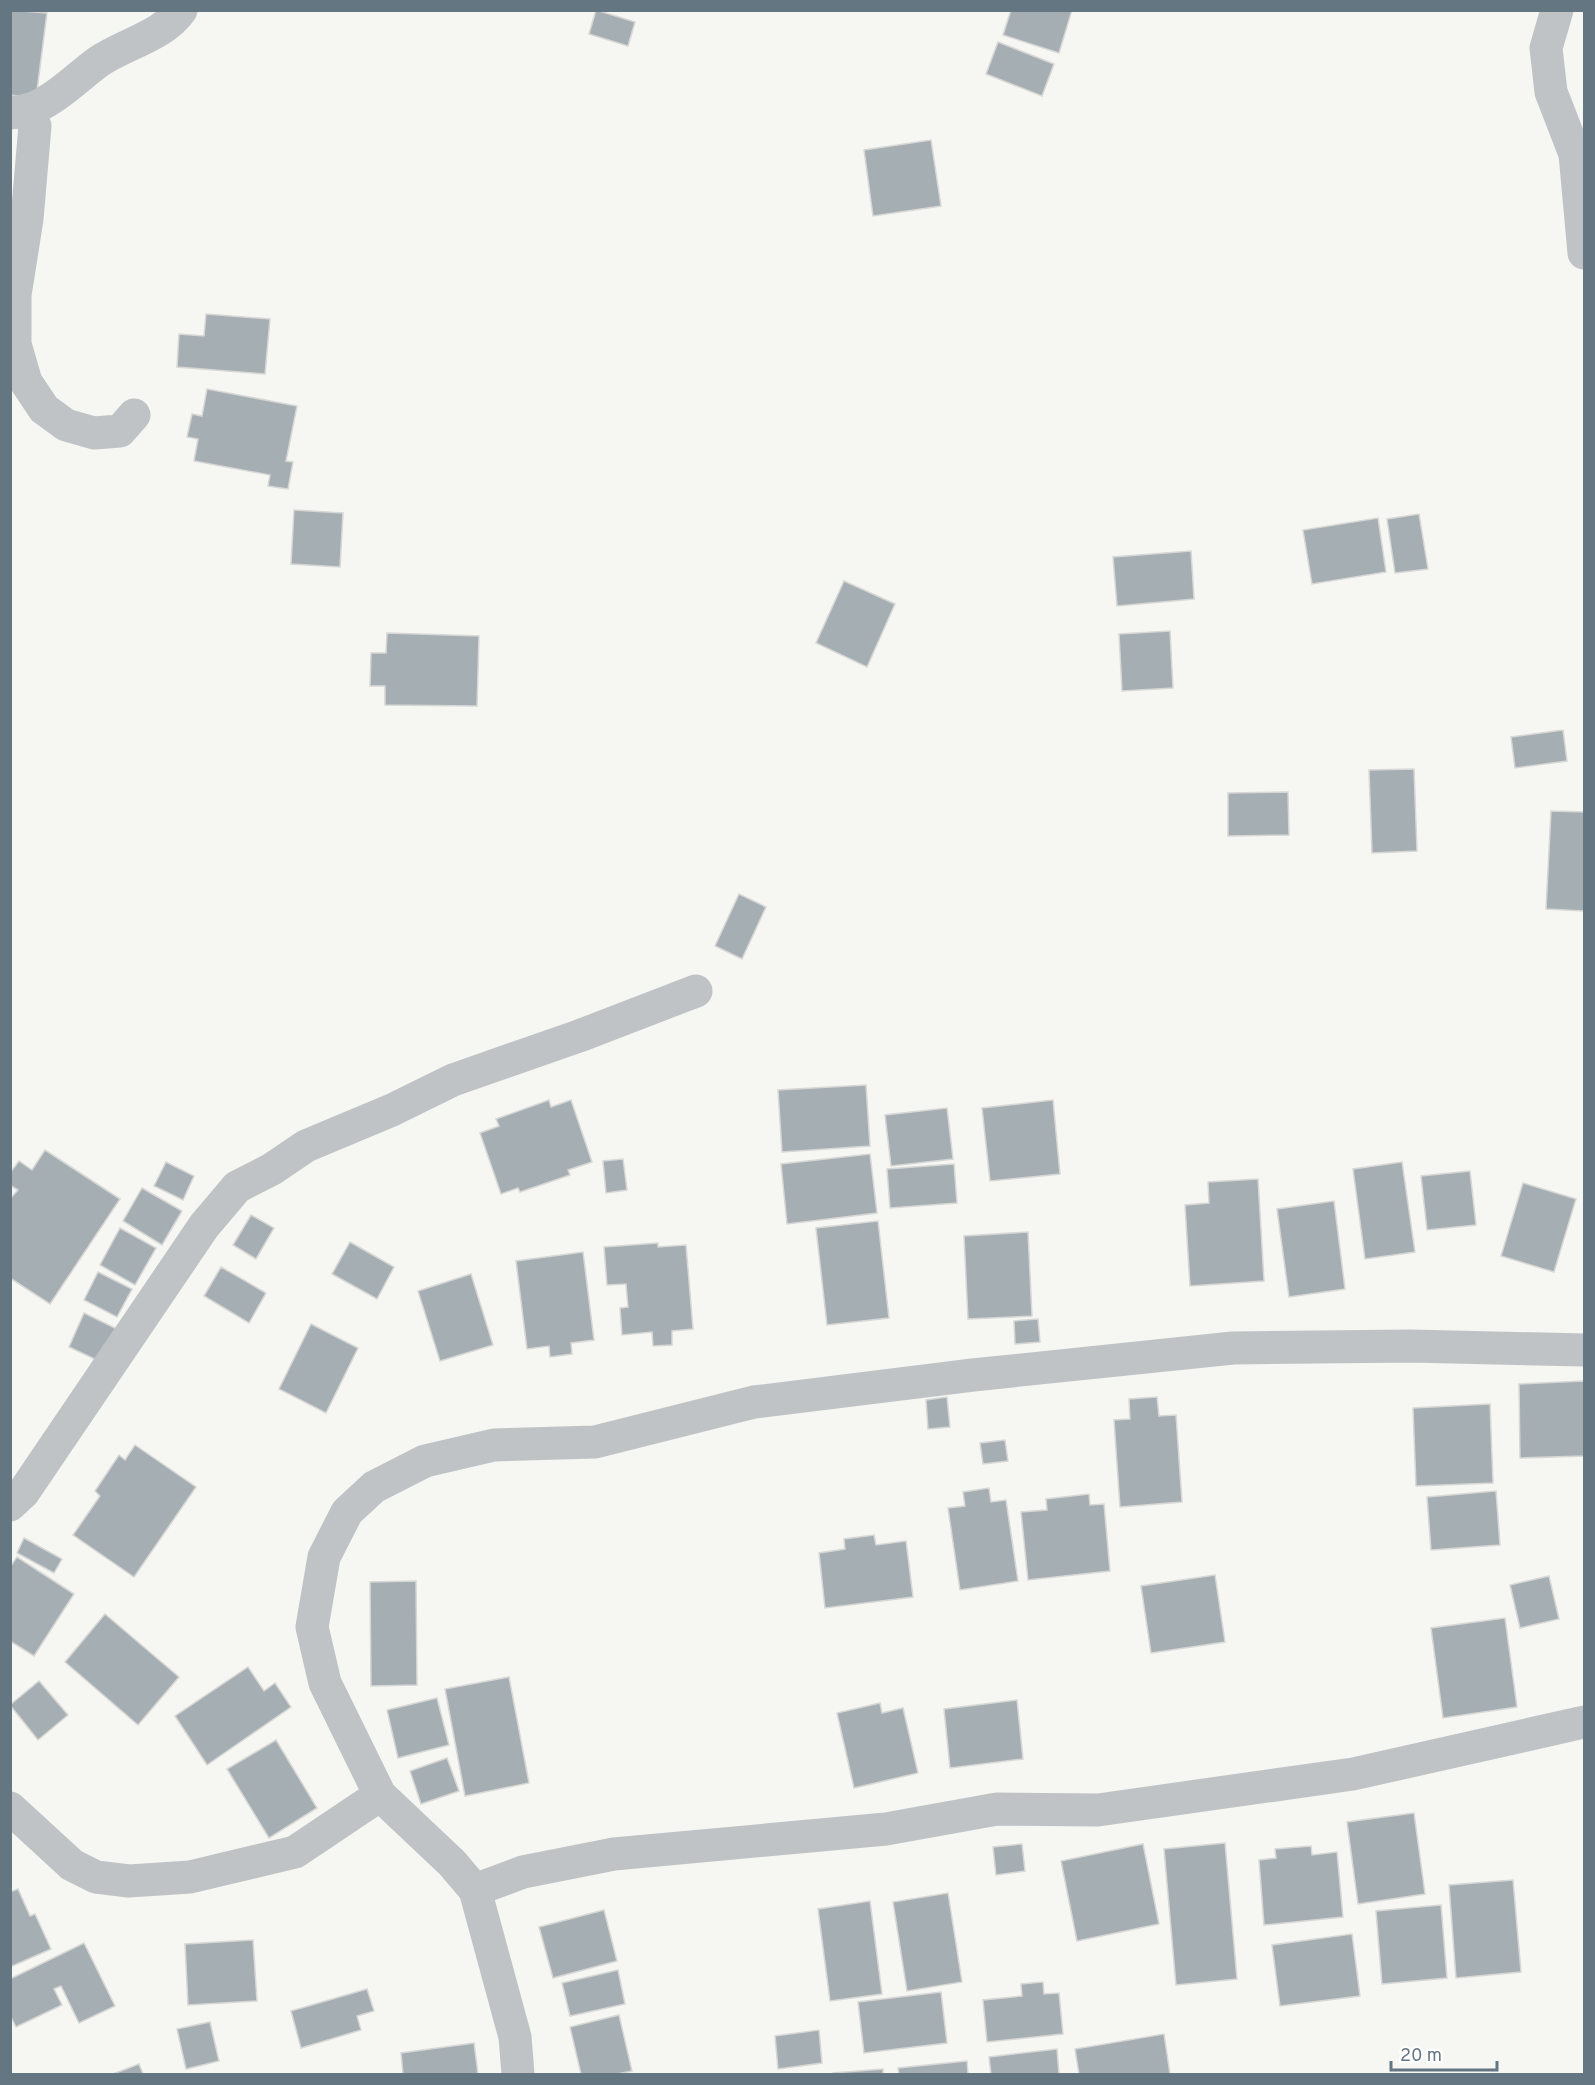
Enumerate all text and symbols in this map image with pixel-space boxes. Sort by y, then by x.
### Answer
scale bar [1391,2034,1498,2072]
text: 20 m [1400,2045,1442,2068]

